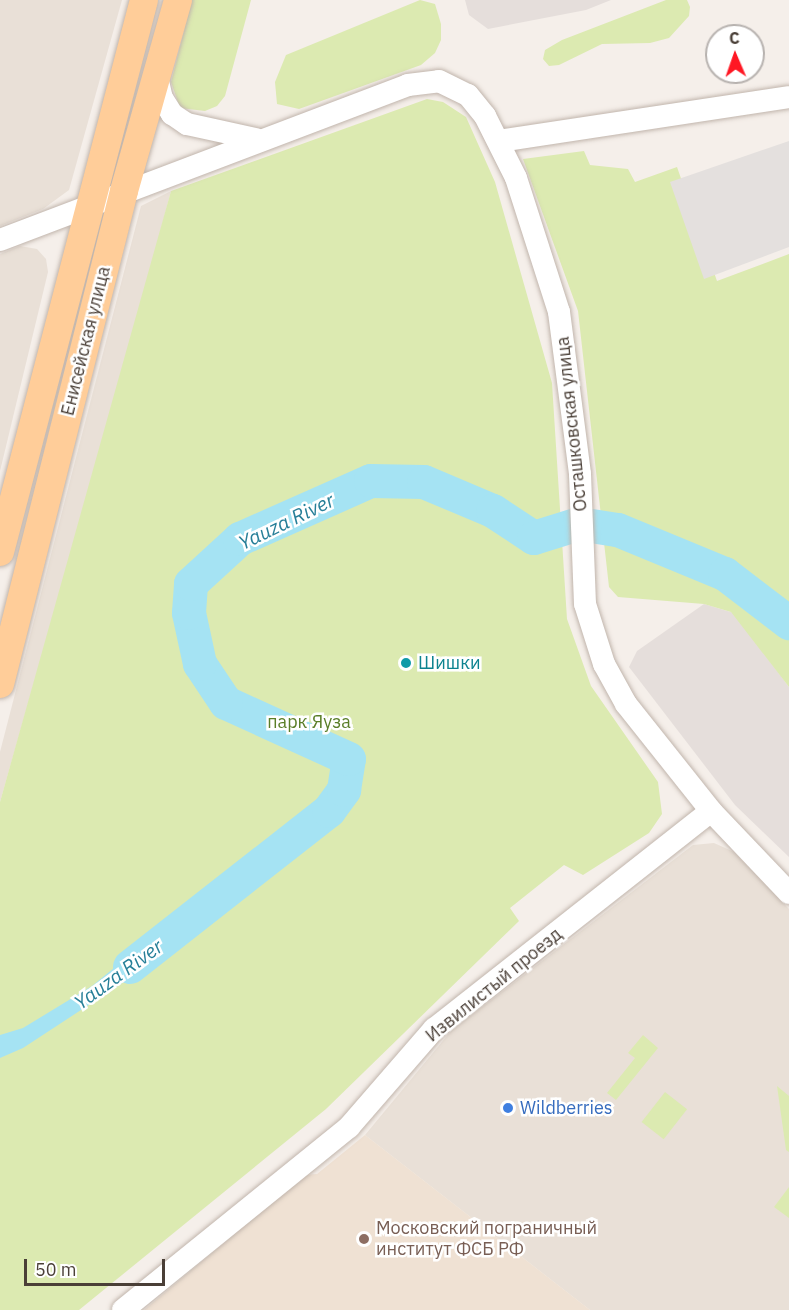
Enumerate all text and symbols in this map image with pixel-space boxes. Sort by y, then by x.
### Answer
north arrow [705,24,765,84]
text: С [729,28,740,48]
street label: Енисейская улица [57,264,115,418]
street label: Осташковская улица [552,335,592,513]
water label: Yauza River [234,488,338,554]
place label: Шишки [418,652,481,674]
marker: Шишки [399,656,413,670]
park label: парк Яуза [267,711,351,733]
street label: Извилистый проезд [421,923,567,1047]
water label: Yauza River [69,934,167,1014]
place label: Wildberries [520,1097,613,1119]
marker: Wildberries [501,1101,515,1115]
place label: Московский пограничный институт ФСБ РФ [376,1218,597,1260]
marker: Московский пограничный институт ФСБ РФ [357,1232,371,1246]
scale bar [27,1247,168,1285]
text: 50 m [35,1258,77,1281]

